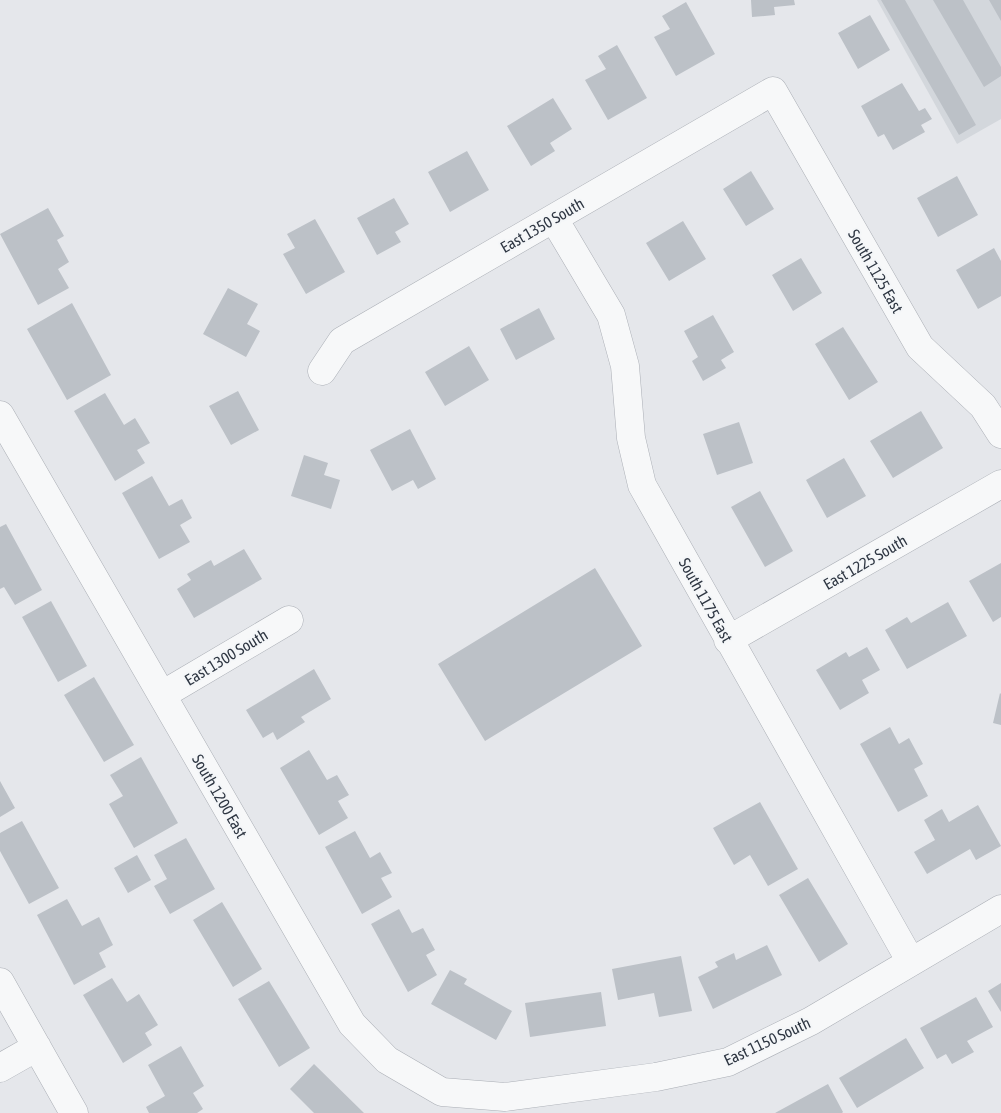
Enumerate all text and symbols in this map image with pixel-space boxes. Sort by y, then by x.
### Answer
street label: East 1350 South [497,194,587,256]
street label: South 1125 East [845,226,907,316]
street label: East 1225 South [820,531,910,593]
street label: South 1175 East [676,555,737,646]
street label: East 1300 South [181,625,271,689]
street label: South 1200 East [189,751,251,841]
street label: East 1150 South [721,1013,813,1069]

